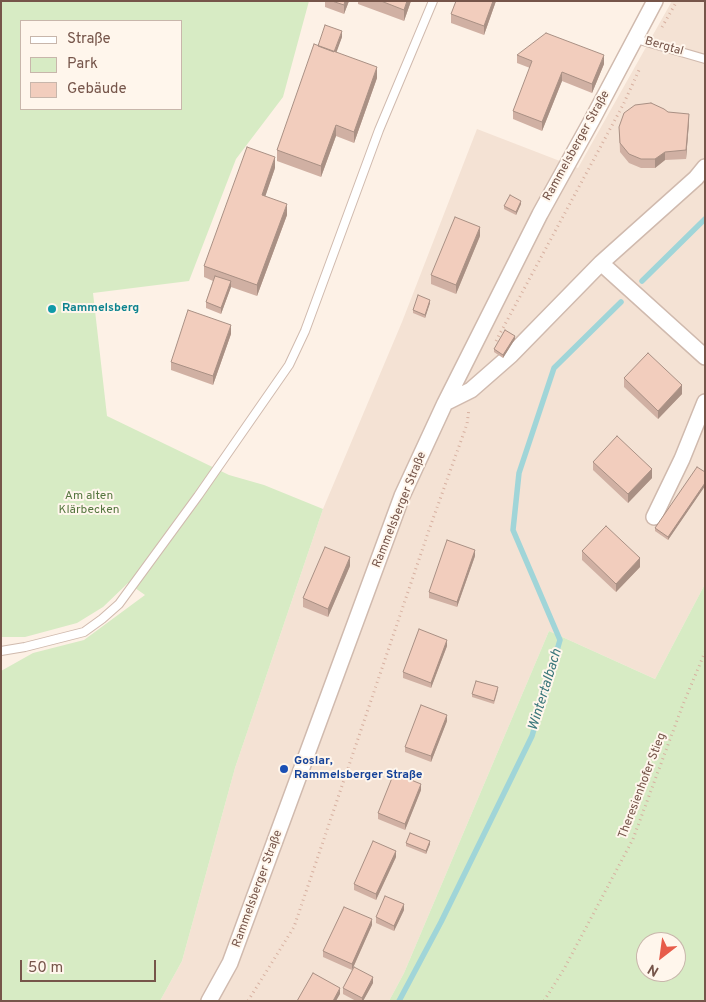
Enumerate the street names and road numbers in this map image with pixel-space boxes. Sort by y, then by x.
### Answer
street label: Bergtal [643,35,685,59]
street label: Rammelsberger Straße [541,88,613,204]
street label: Rammelsberger Straße [370,450,430,570]
street label: Theresienhofer Stieg [616,731,670,841]
street label: Rammelsberger Straße [230,828,286,950]

